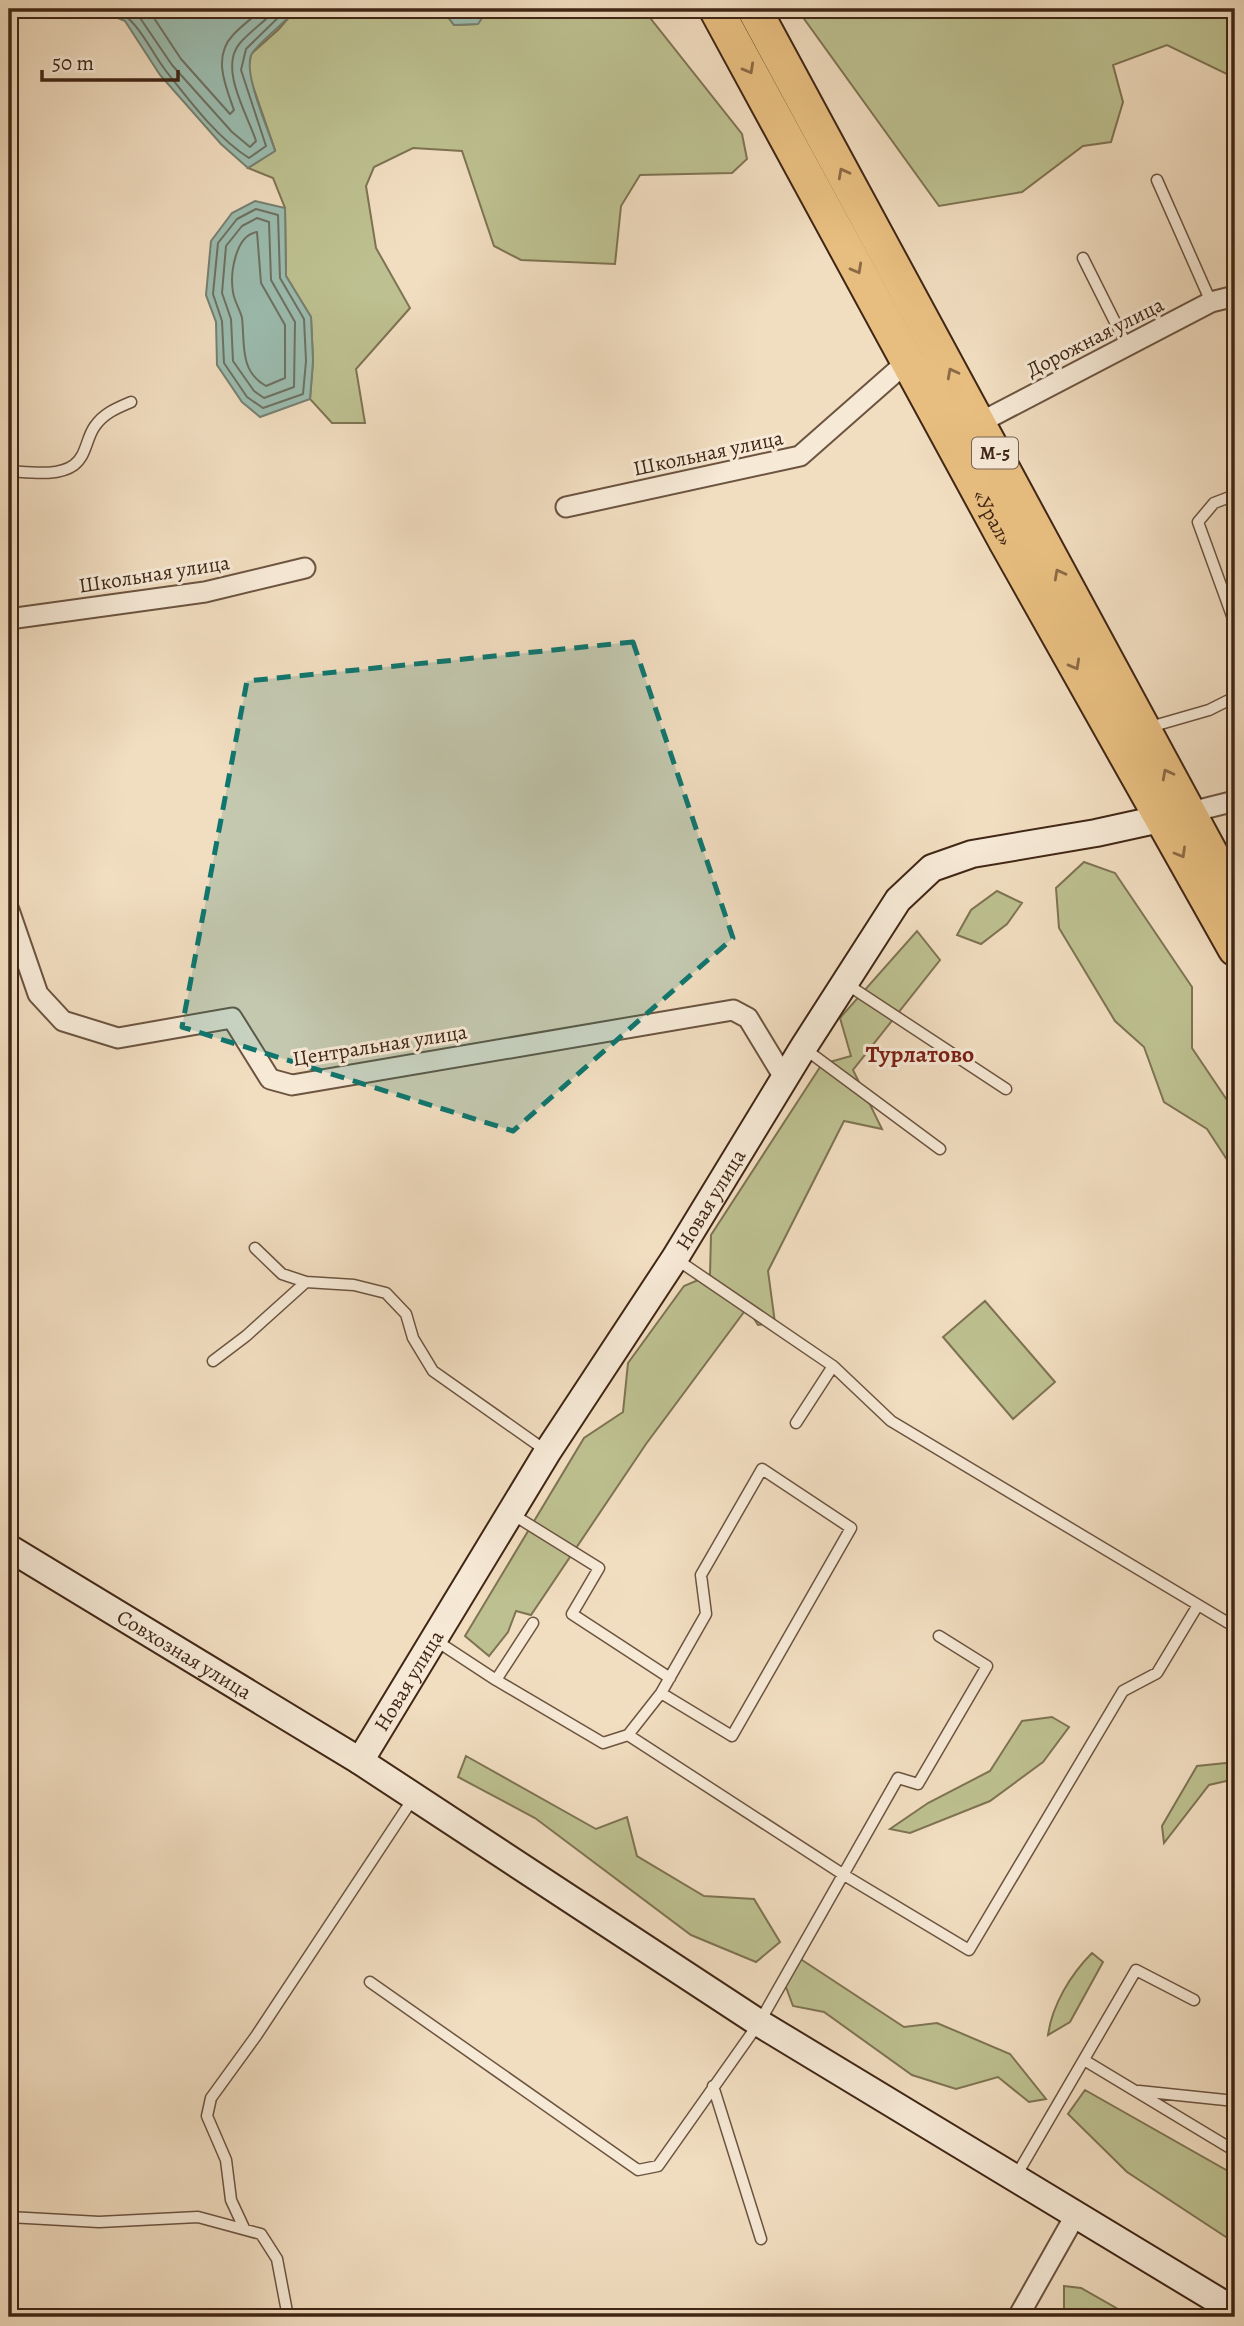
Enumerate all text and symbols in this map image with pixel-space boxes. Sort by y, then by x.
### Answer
scale bar [42,38,178,82]
text: 50 m [52,49,94,77]
one-way arrow [741,61,754,74]
one-way arrow [838,168,851,180]
one-way arrow [849,261,863,274]
street label: Дорожная улица [1021,290,1169,384]
one-way arrow [946,368,960,380]
street label: Школьная улица [630,423,786,483]
road number: М-5 [972,437,1018,468]
street label: «Урал» [966,484,1019,551]
street label: Школьная улица [76,548,232,600]
one-way arrow [1054,568,1067,581]
one-way arrow [1067,658,1080,671]
one-way arrow [1161,769,1175,781]
one-way arrow [1173,846,1186,859]
street label: Центральная улица [291,1017,470,1073]
district label: Турлатово [866,1038,974,1070]
street label: Новая улица [669,1143,752,1255]
street label: Совхозная улица [112,1603,257,1706]
street label: Новая улица [367,1624,450,1736]

